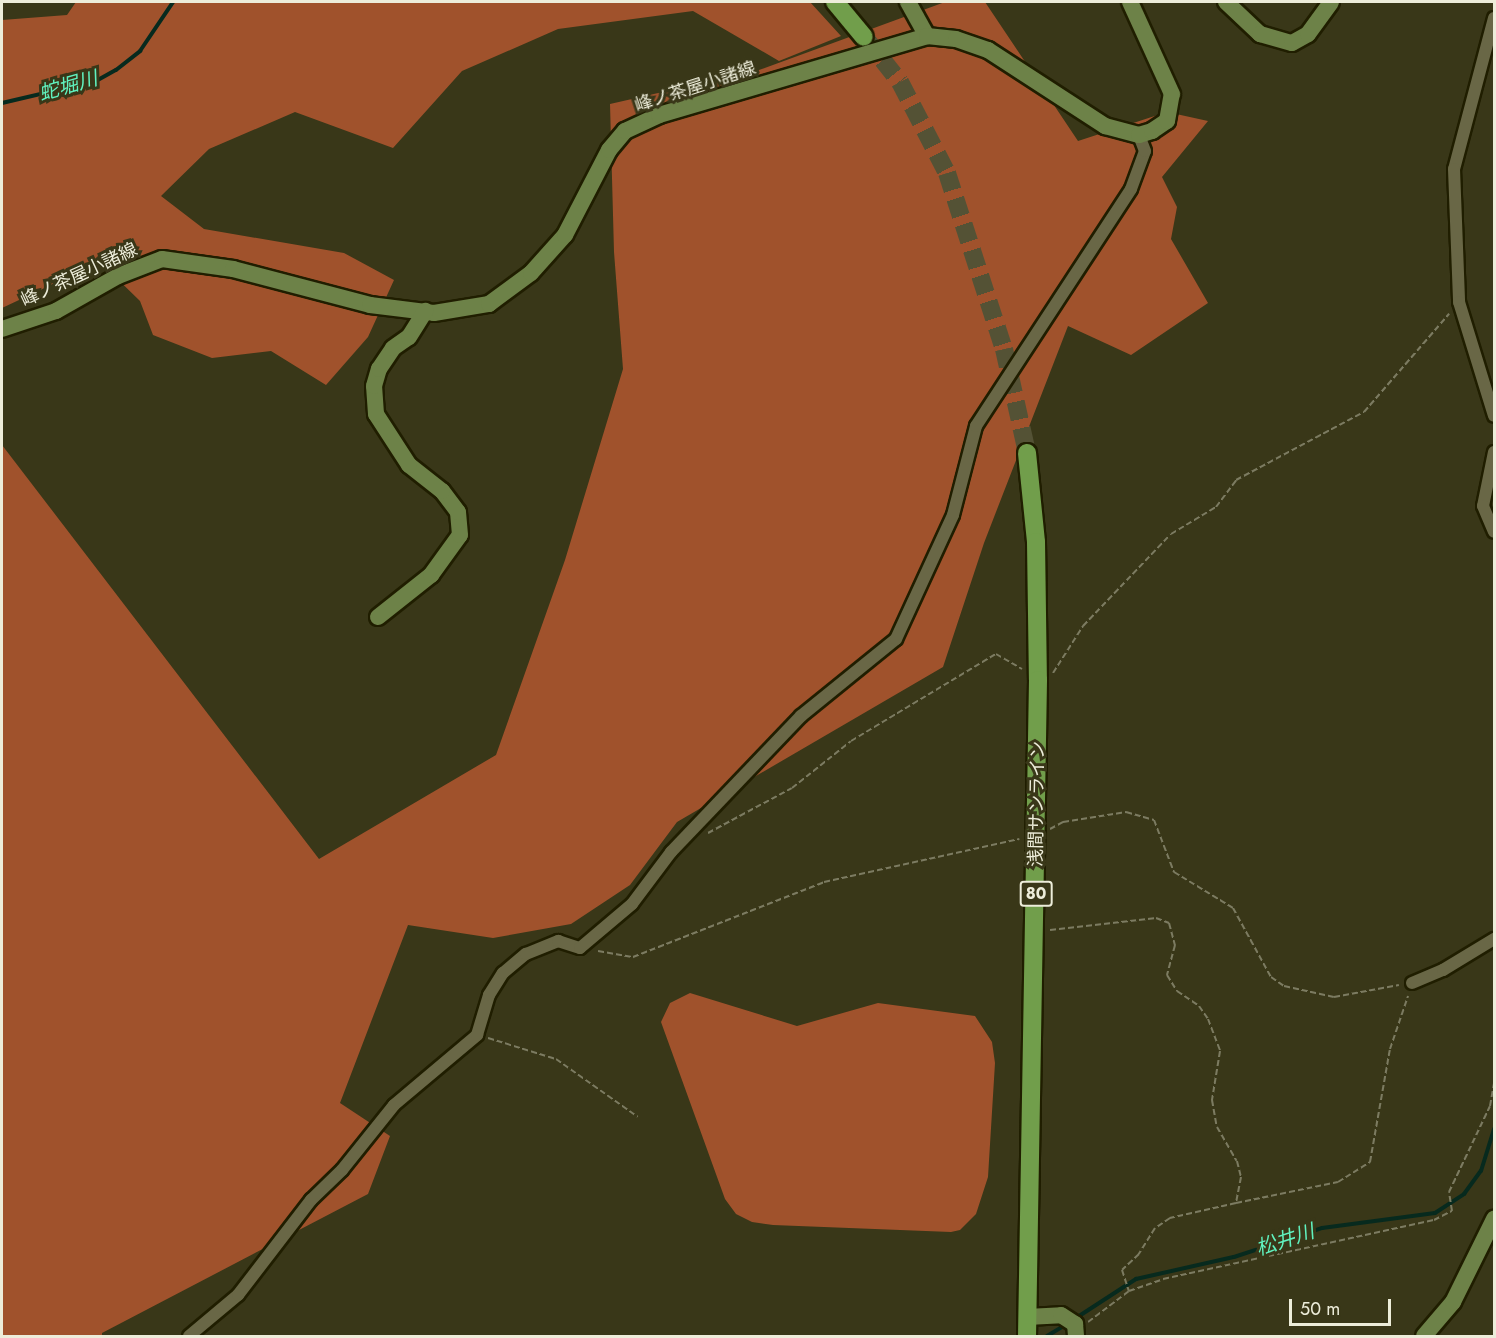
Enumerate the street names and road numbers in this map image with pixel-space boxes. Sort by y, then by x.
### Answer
street label: 峰ノ茶屋小諸線 [632,57,758,117]
street label: 峰ノ茶屋小諸線 [17,239,141,311]
street label: 浅間サンライン [1025,741,1049,867]
road number: 80 [1020,881,1052,907]

